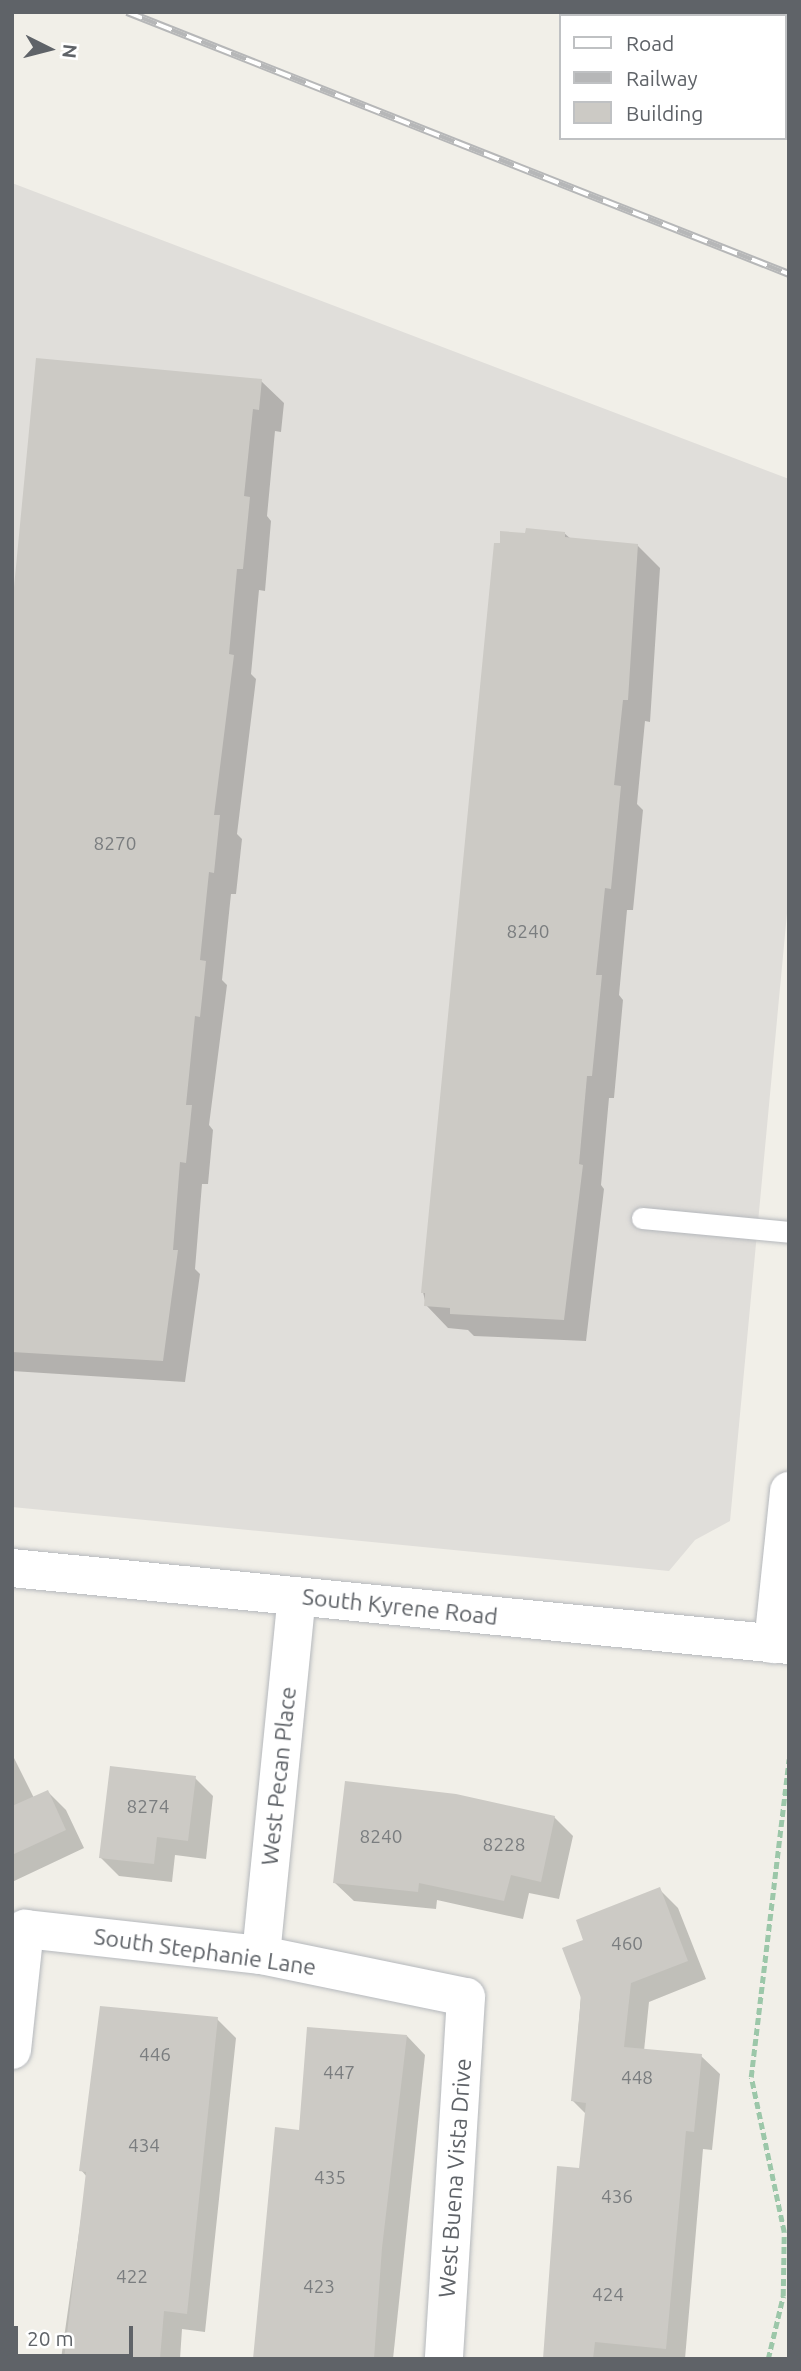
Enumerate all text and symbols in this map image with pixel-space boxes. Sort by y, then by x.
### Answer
north arrow [14,14,84,84]
legend [560,14,787,140]
text: Road [626,31,674,55]
text: N [58,43,82,59]
text: Railway [626,66,698,90]
text: Building [626,101,703,125]
house number: 8270 [94,833,136,855]
house number: 8240 [507,921,549,943]
street label: South Kyrene Road [301,1583,499,1631]
street label: West Pecan Place [256,1685,302,1867]
house number: 8274 [127,1796,169,1818]
house number: 8240 [360,1826,402,1848]
house number: 8228 [483,1834,525,1856]
street label: South Stephanie Lane [92,1923,318,1981]
house number: 460 [611,1933,643,1955]
house number: 446 [139,2044,171,2066]
street label: West Buena Vista Drive [433,2057,477,2299]
house number: 447 [323,2062,355,2084]
house number: 448 [621,2067,653,2089]
house number: 434 [128,2135,160,2157]
house number: 435 [314,2167,346,2189]
house number: 436 [601,2186,633,2208]
house number: 422 [116,2266,148,2288]
house number: 423 [303,2276,335,2298]
house number: 424 [592,2284,624,2306]
scale bar [18,2312,136,2356]
text: 20 m [27,2326,74,2350]

